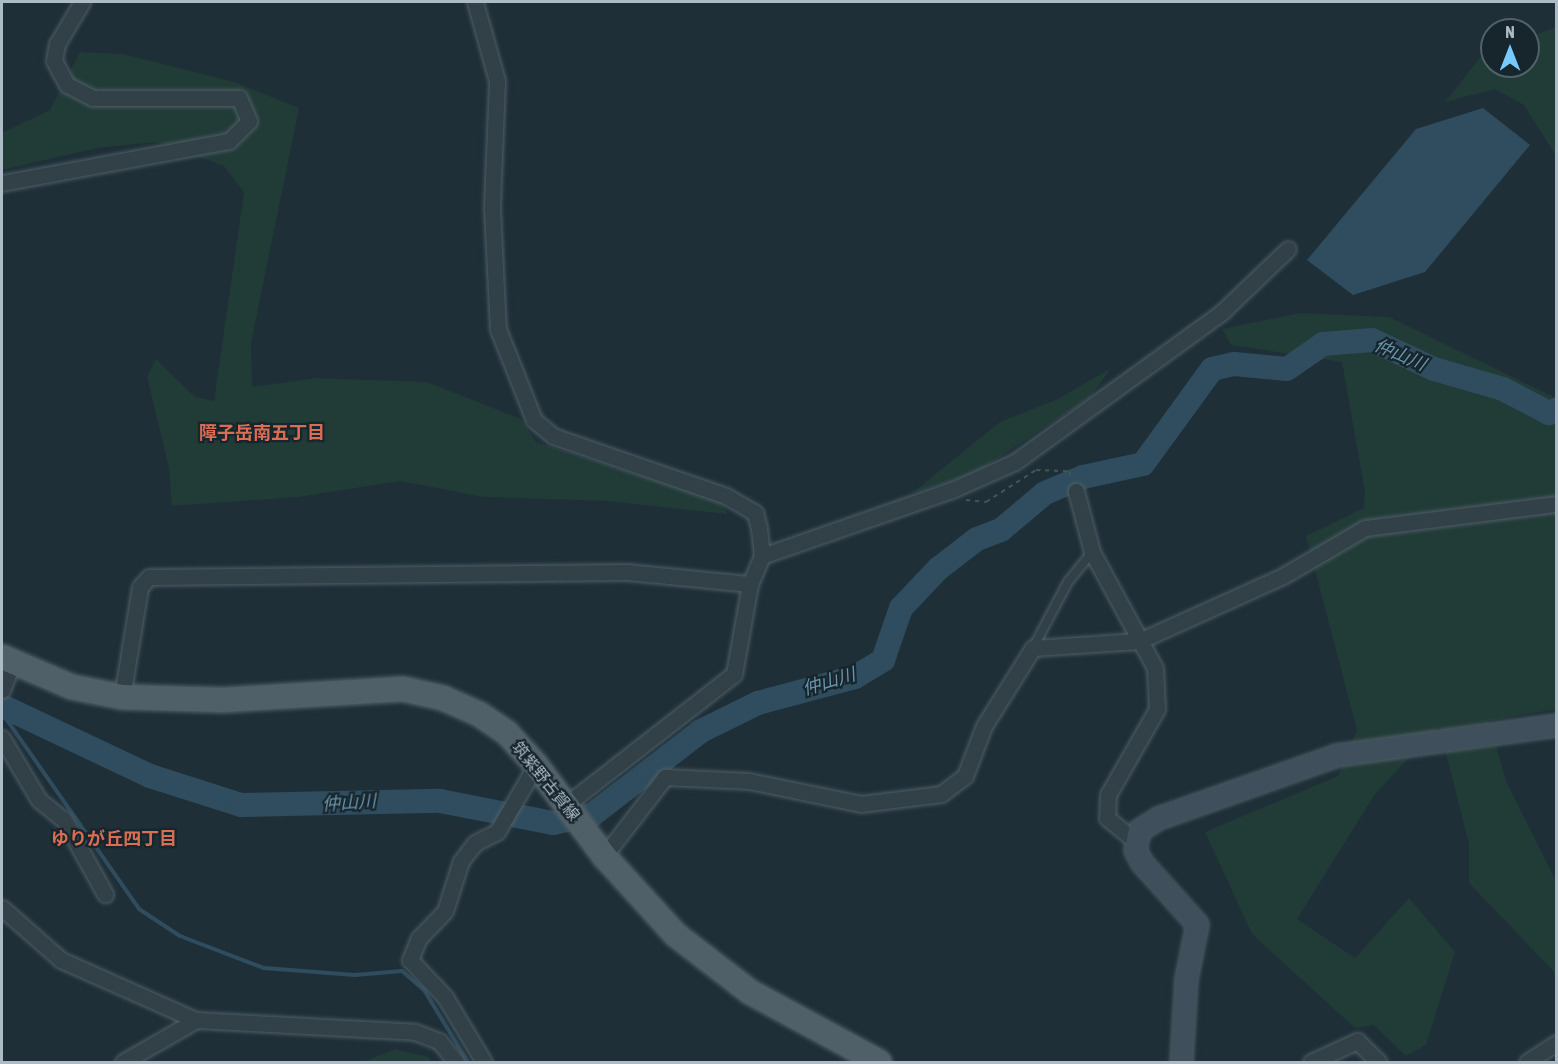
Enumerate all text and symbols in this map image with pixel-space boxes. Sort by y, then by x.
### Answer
north arrow [1480,18,1540,78]
text: N [1505,23,1515,41]
water label: 仲山川 [1371,335,1429,375]
district label: 障子岳南五丁目 [199,422,325,444]
water label: 仲山川 [800,664,858,700]
street label: 筑紫野古賀線 [508,738,584,824]
water label: 仲山川 [321,790,377,816]
district label: ゆりが丘四丁目 [51,828,177,850]

